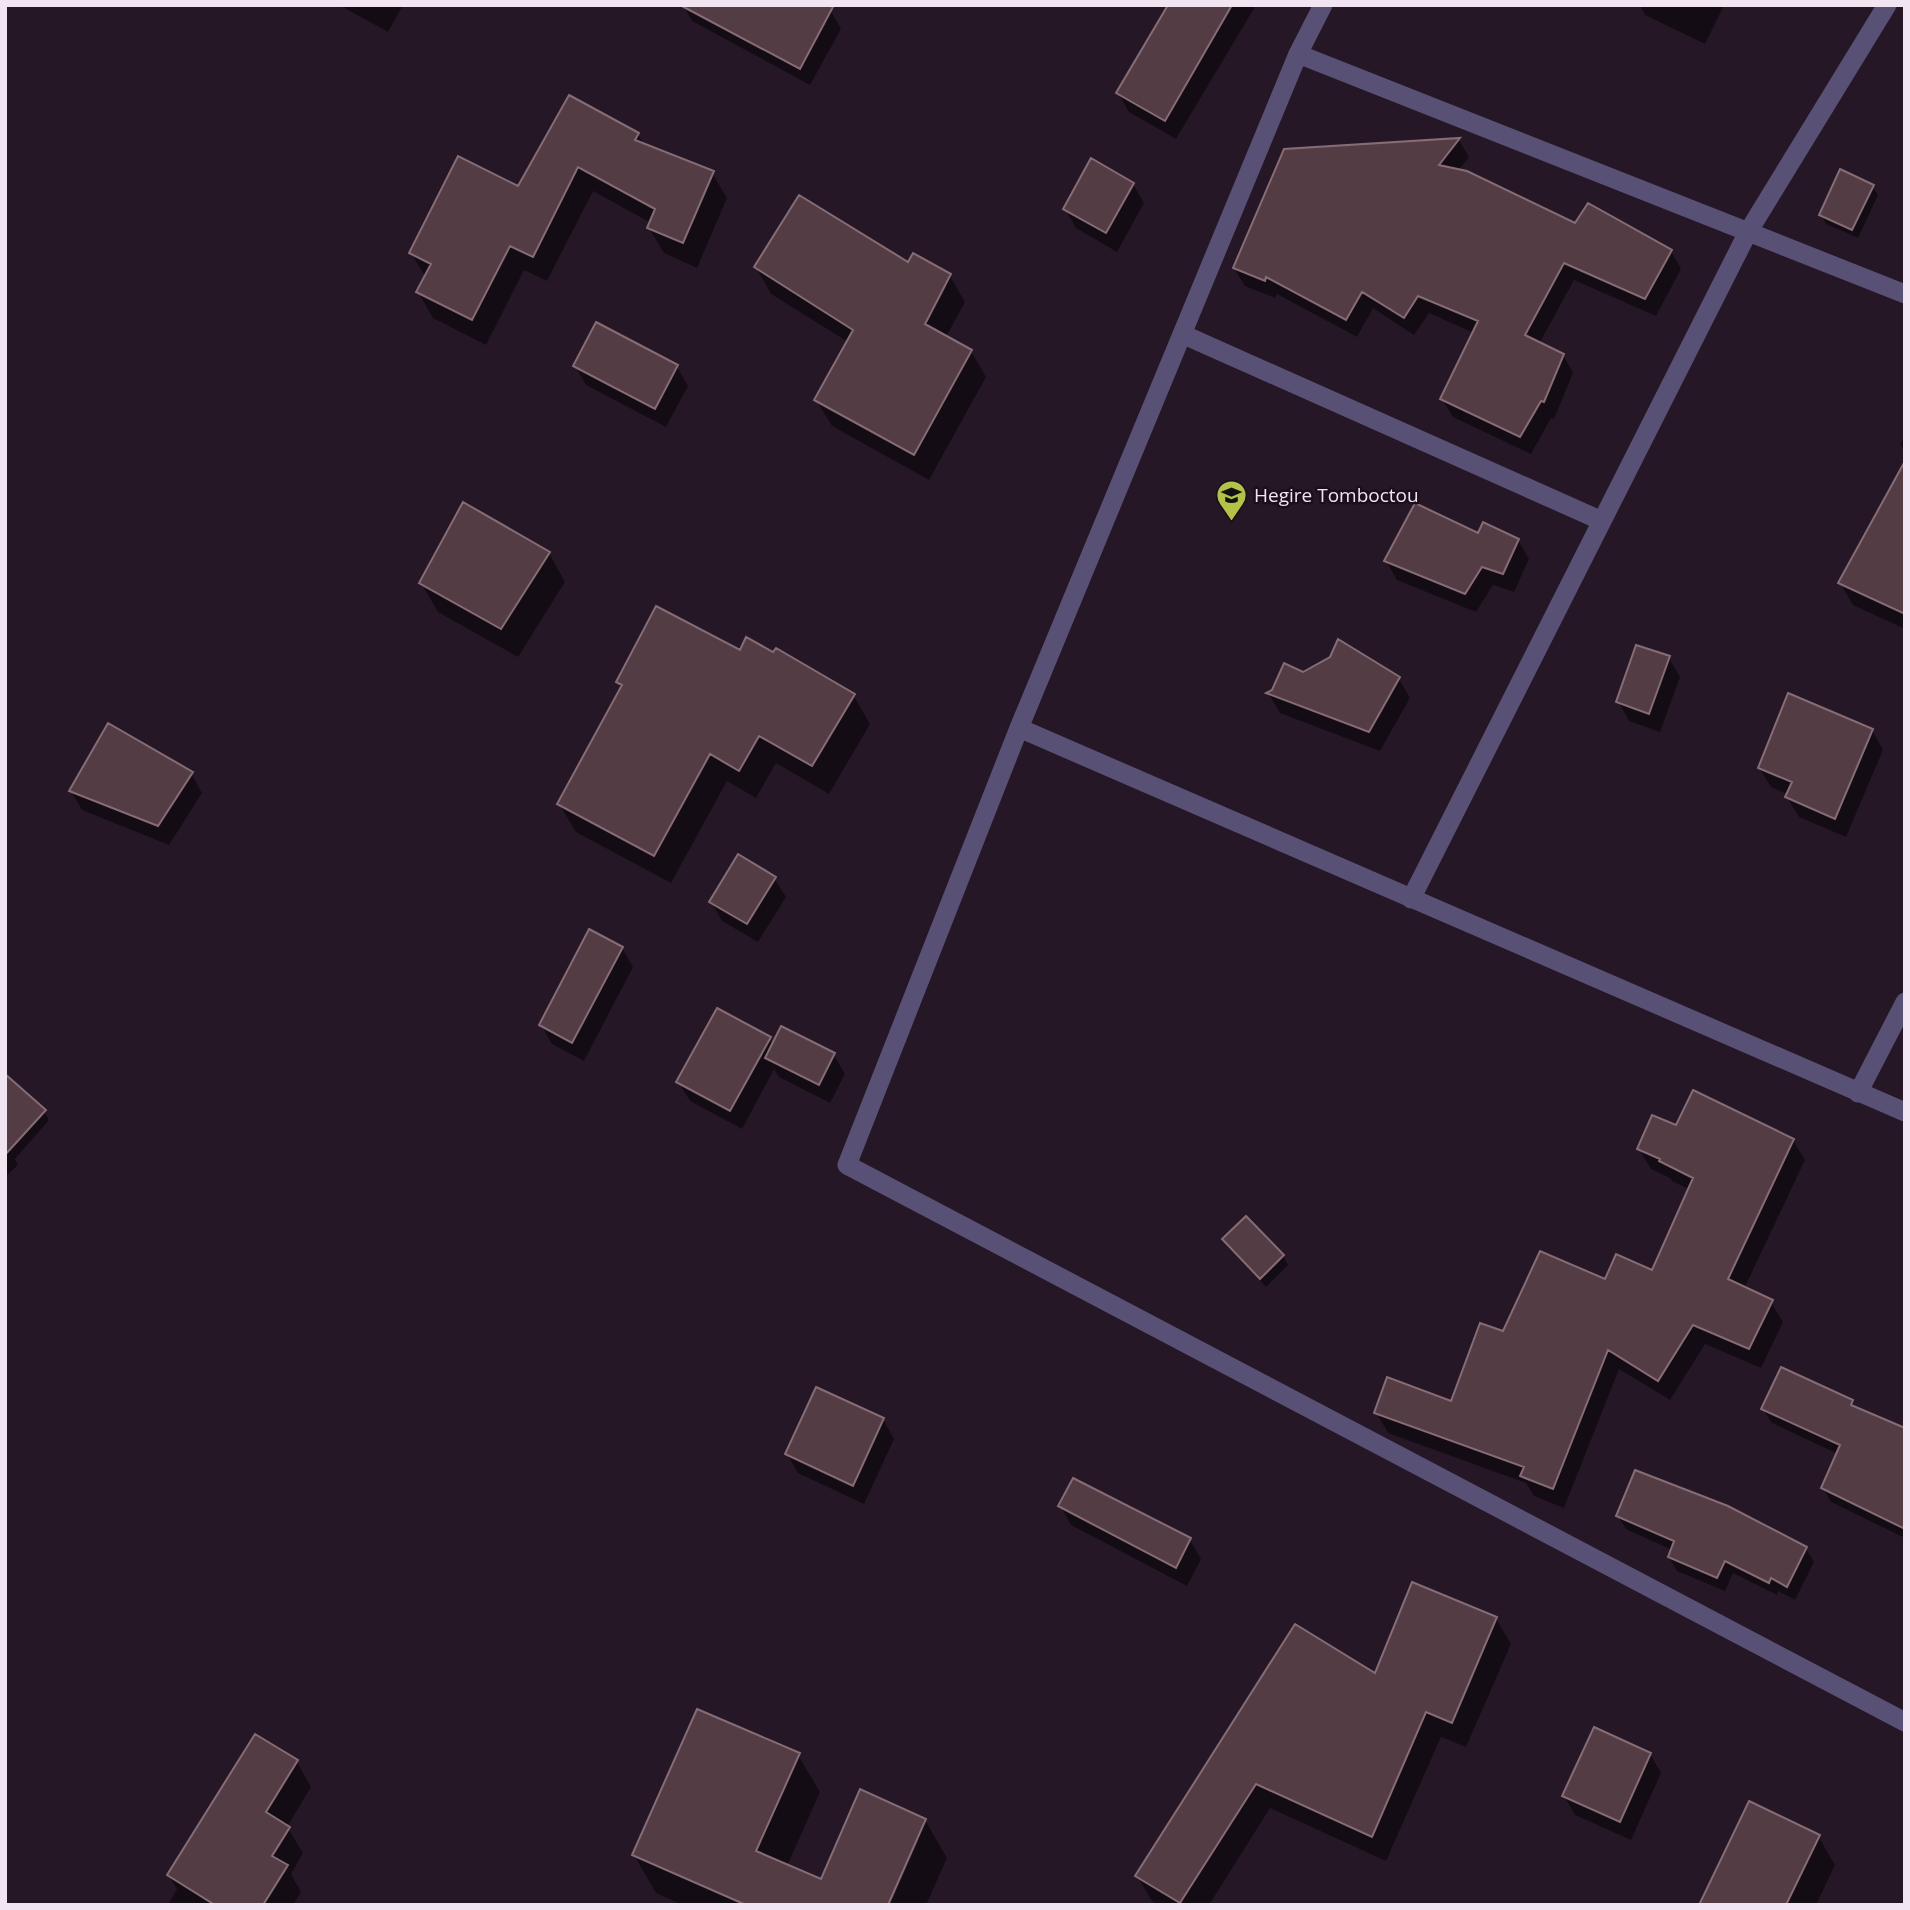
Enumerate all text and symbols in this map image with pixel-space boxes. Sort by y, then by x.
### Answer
school or university icon: Hegire Tomboctou [1214,478,1248,522]
place label: Hegire Tomboctou [1254,482,1419,508]

